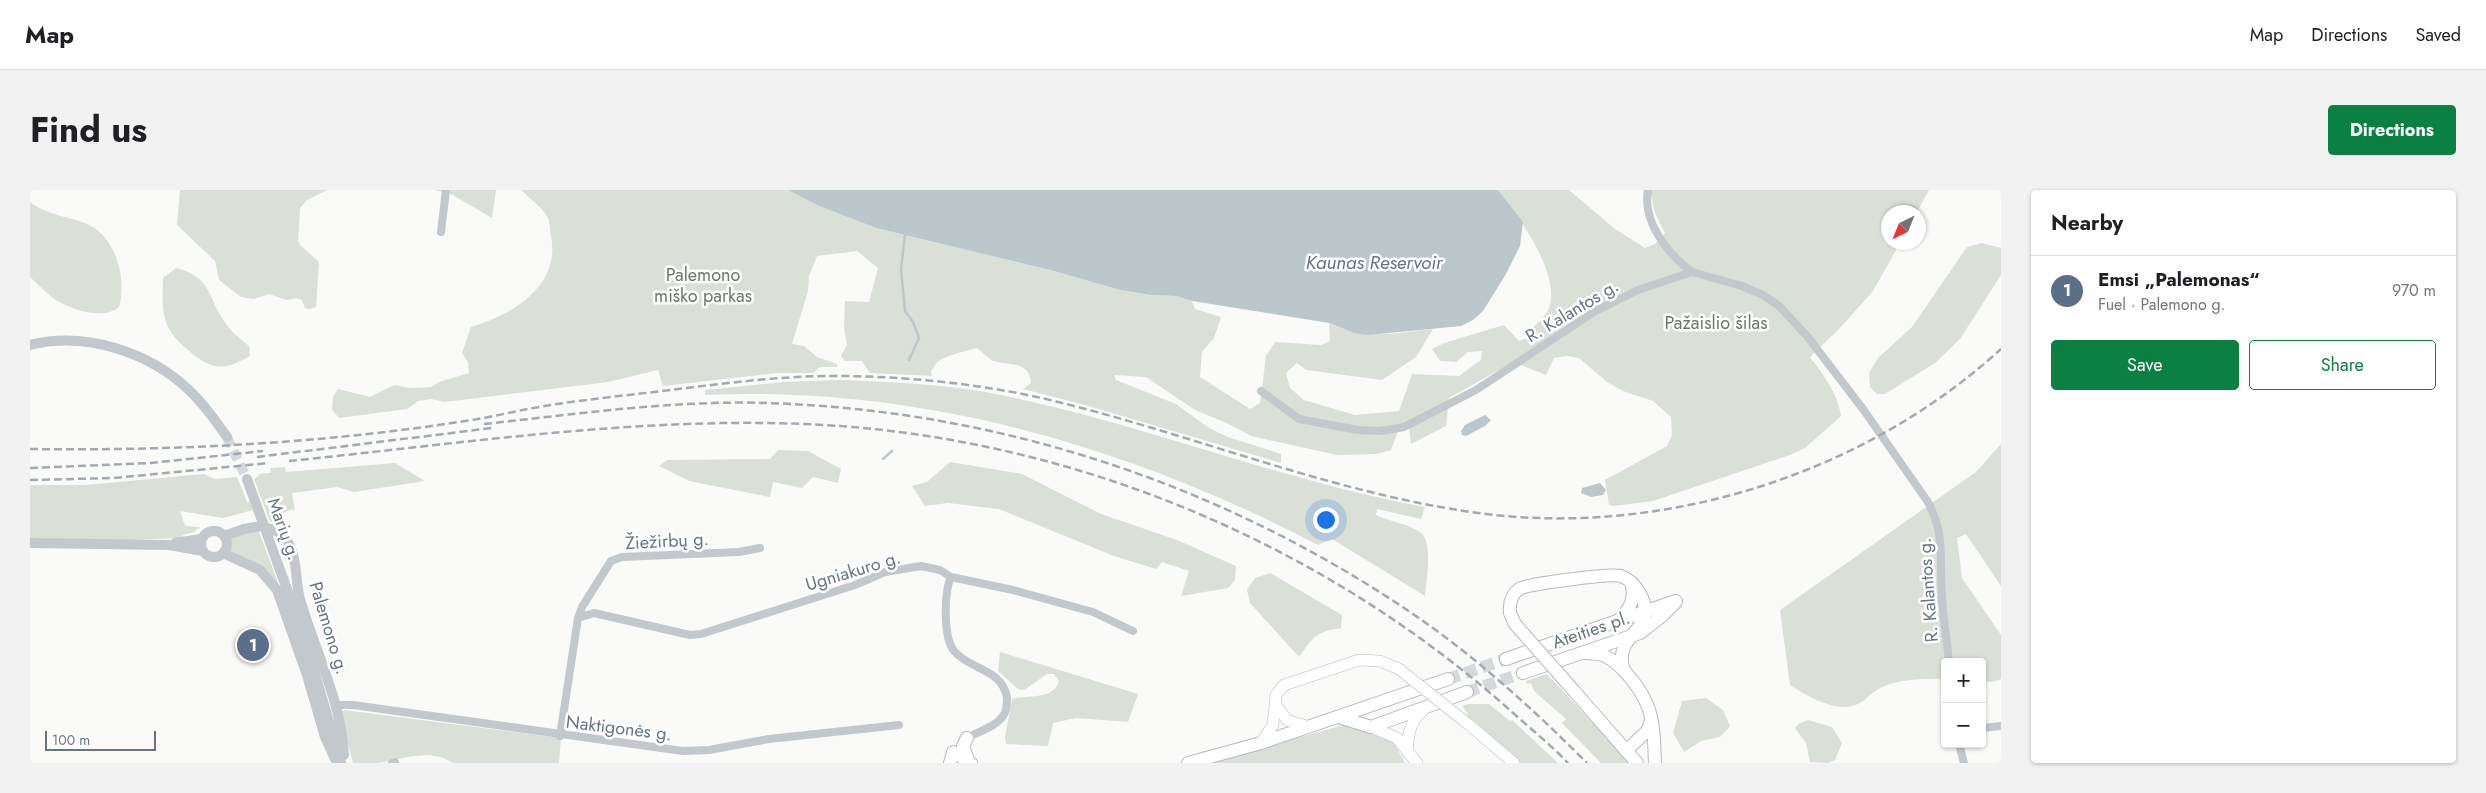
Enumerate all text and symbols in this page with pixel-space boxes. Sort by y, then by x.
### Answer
text: Map [25,17,74,52]
text: Map [2250,22,2283,48]
text: Directions [2311,22,2387,48]
text: Saved [2415,22,2461,48]
text: Find us [30,105,147,155]
button: Directions [2328,105,2456,155]
north arrow [1881,205,1926,250]
text: Nearby [2051,208,2123,238]
water label: Kaunas Reservoir [1306,249,1444,276]
park label: Palemono miško parkas [654,262,752,309]
text: Emsi „Palemonas“ [2098,266,2260,293]
street label: R. Kalantos g. [1521,273,1623,349]
text: 1 [2063,279,2071,302]
text: 970 m [2392,279,2436,302]
text: Fuel · Palemono g. [2098,293,2225,316]
park label: Pažaislio šilas [1665,310,1767,336]
button: Save [2051,340,2239,390]
button: Share [2249,340,2436,390]
street label: Marių g. [261,494,307,564]
your location [1313,507,1339,533]
street label: Žiežirbų g. [625,526,709,556]
street label: R. Kalantos g. [1911,537,1945,643]
street label: Ugniakuro g. [802,544,904,598]
street label: Palemono g. [303,578,355,678]
street label: Ateities pl. [1549,605,1633,655]
pin: 1 [237,626,269,664]
map controls [1941,658,1986,748]
button: + [1941,658,1986,703]
button: − [1941,703,1986,748]
street label: Naktigonės g. [564,709,674,747]
scale bar [45,728,156,751]
text: 100 m [52,730,90,750]

